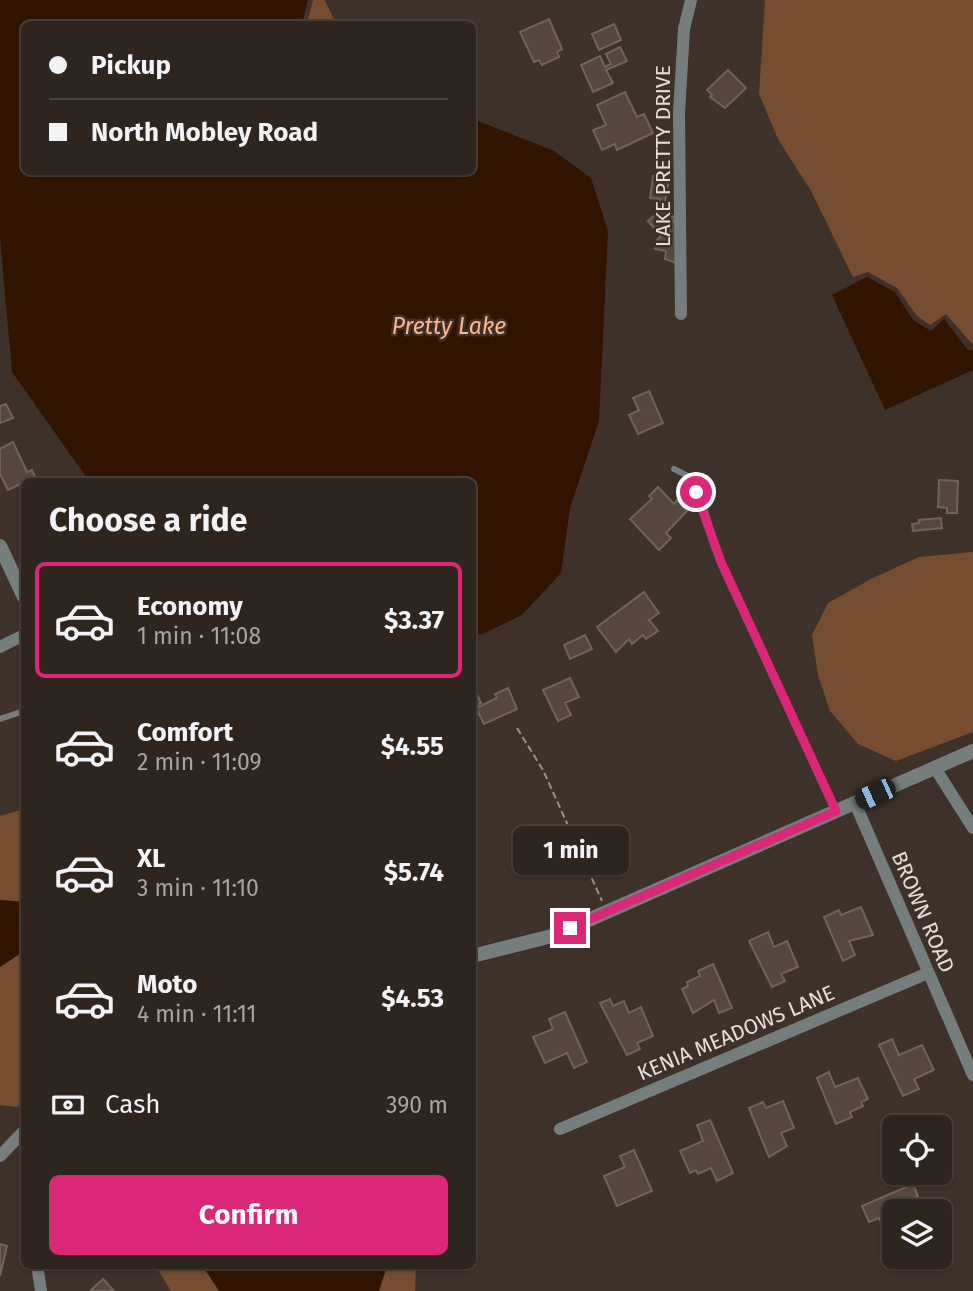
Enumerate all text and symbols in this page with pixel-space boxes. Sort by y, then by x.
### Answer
text: Pickup [91,50,171,81]
street label: LAKE PRETTY DRIVE [650,65,676,247]
text: North Mobley Road [91,117,318,148]
water label: Pretty Lake [392,312,506,340]
route start [680,476,712,508]
text: Choose a ride [49,501,247,539]
icon: car [53,589,116,652]
text: Economy [137,591,243,622]
text: $3.37 [384,605,444,636]
text: 1 min · 11:08 [137,622,261,650]
icon: car [53,715,116,778]
text: Comfort [137,717,233,748]
text: $4.55 [381,731,444,762]
text: 2 min · 11:09 [137,748,262,776]
car [852,776,899,812]
callout: 1 min [512,827,628,876]
text: 1 min [543,836,599,864]
icon: car [53,841,116,904]
text: XL [137,843,165,874]
street label: BROWN ROAD [886,847,960,977]
text: $5.74 [384,857,444,888]
text: 3 min · 11:10 [137,874,259,902]
route end [554,912,586,944]
icon: car [53,967,116,1030]
text: Moto [137,969,197,1000]
street label: KENIA MEADOWS LANE [634,980,838,1086]
text: $4.53 [381,983,444,1014]
text: 4 min · 11:11 [137,1000,257,1028]
icon: cash [49,1086,87,1124]
text: Cash [105,1089,161,1120]
text: 390 m [386,1091,448,1119]
map controls [882,1115,952,1269]
button: locate [882,1115,952,1185]
button: Confirm [49,1175,448,1255]
button: layers [882,1199,952,1269]

